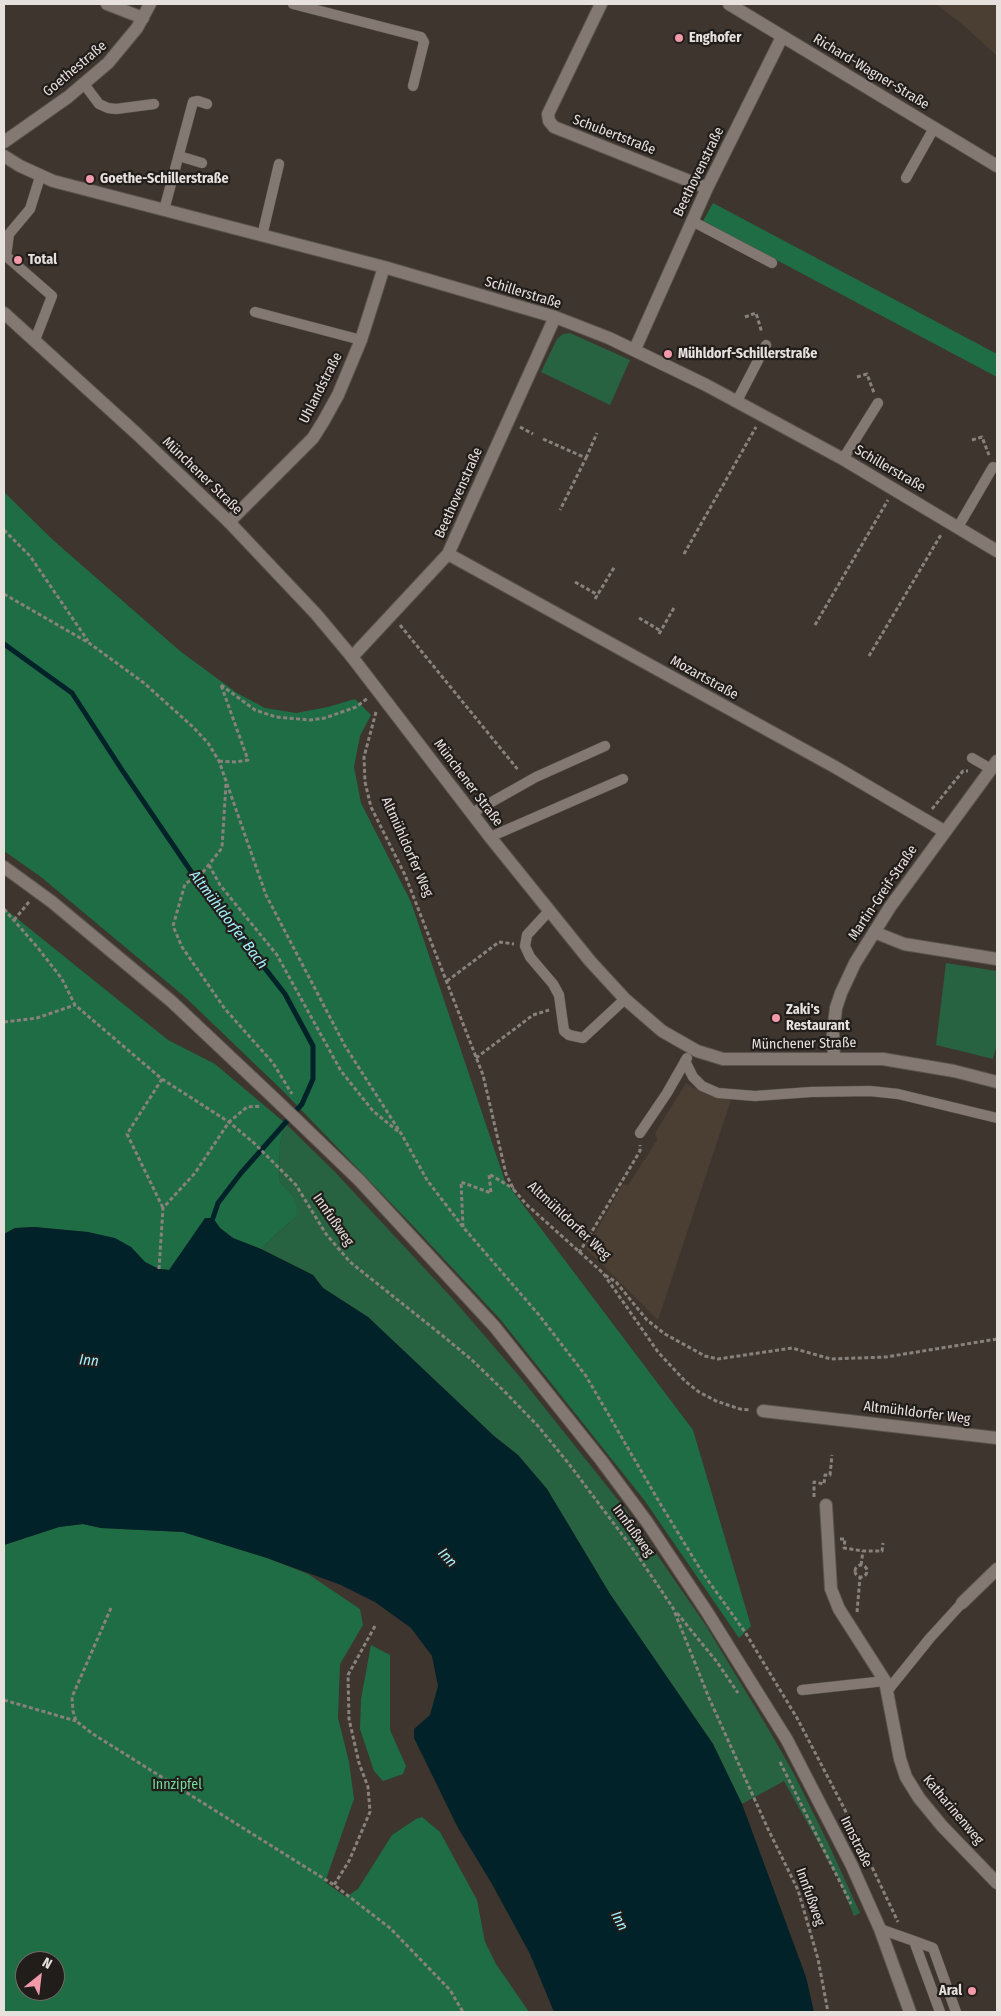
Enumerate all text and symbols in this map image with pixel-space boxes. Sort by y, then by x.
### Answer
place label: Enghofer [689,30,741,46]
street label: Richard-Wagner-Straße [810,31,932,113]
marker: Enghofer [673,32,685,44]
street label: Goethestraße [40,38,110,100]
street label: Schubertstraße [570,111,658,159]
street label: Beethovenstraße [670,125,728,219]
place label: Goethe-Schillerstraße [100,171,228,187]
marker: Goethe-Schillerstraße [84,173,96,185]
place label: Total [28,252,57,268]
marker: Total [12,254,24,266]
street label: Schillerstraße [483,273,563,313]
place label: Mühldorf-Schillerstraße [678,346,817,362]
marker: Mühldorf-Schillerstraße [662,348,674,360]
street label: Uhlandstraße [296,350,346,426]
street label: Münchener Straße [159,434,245,518]
street label: Schillerstraße [852,442,928,496]
street label: Beethovenstraße [431,445,487,541]
street label: Mozartstraße [667,652,741,704]
street label: Münchener Straße [430,736,506,830]
street label: Altmühldorfer Weg [377,794,437,900]
street label: Martin-Greif-Straße [845,842,921,944]
water label: Altmühldorfer Bach [185,867,271,973]
place label: Zaki's Restaurant [786,1002,850,1034]
marker: Zaki's Restaurant [770,1012,782,1024]
street label: Münchener Straße [752,1035,856,1053]
street label: Altmühldorfer Weg [524,1178,614,1264]
street label: Innfußweg [309,1191,357,1249]
water label: Inn [78,1351,100,1371]
street label: Altmühldorfer Weg [863,1398,971,1428]
street label: Innfußweg [609,1502,657,1560]
water label: Inn [434,1545,460,1571]
street label: Katharinenweg [919,1772,987,1848]
park label: Innzipfel [152,1777,202,1793]
street label: Innstraße [836,1814,876,1870]
street label: Innfußweg [792,1866,828,1928]
water label: Inn [607,1908,631,1934]
north arrow [15,1951,65,2001]
text: N [39,1954,55,1973]
place label: Aral [939,1983,962,1999]
marker: Aral [966,1985,978,1997]

